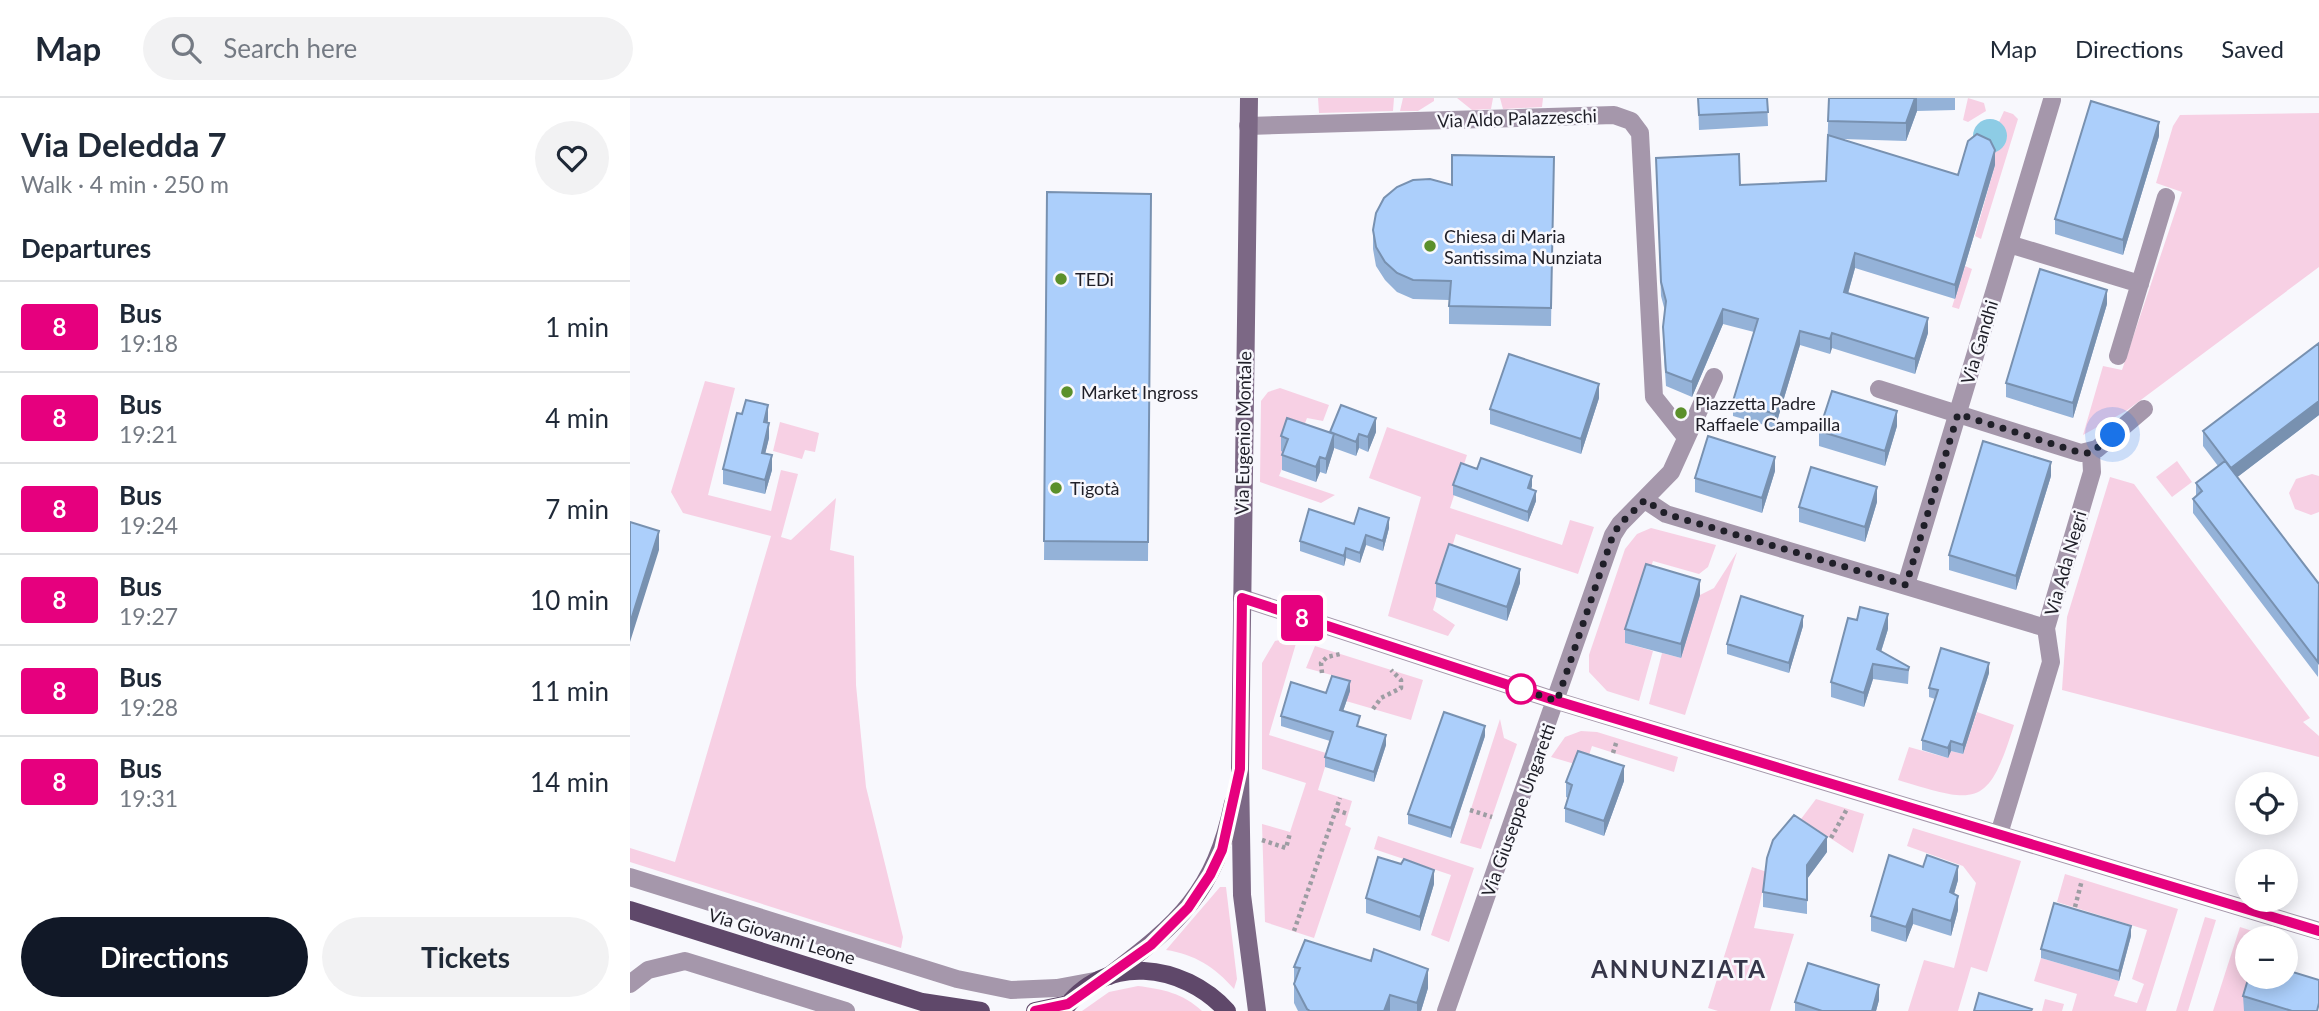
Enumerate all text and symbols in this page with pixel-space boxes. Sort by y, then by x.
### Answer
search box [143,17,633,80]
text: Map [35,28,101,68]
icon: search [167,29,205,67]
text: Search here [223,32,357,64]
text: Map [1990,34,2037,63]
text: Directions [2075,34,2183,63]
text: Saved [2221,34,2284,63]
street label: Via Aldo Palazzeschi [1437,104,1597,132]
button: heart [535,121,609,195]
text: Via Deledda 7 [21,124,227,164]
text: Walk · 4 min · 250 m [21,170,229,198]
place label: Chiesa di Maria Santissima Nunziata [1444,225,1602,268]
text: Departures [21,232,151,264]
marker: Chiesa di Maria Santissima Nunziata [1422,238,1438,254]
place label: TEDi [1075,268,1114,290]
marker: TEDi [1053,271,1069,287]
text: Bus [119,297,162,329]
street label: Via Gandhi [1956,297,2002,387]
text: 1 min [545,311,609,343]
text: 8 [53,312,66,341]
text: 19:18 [119,329,178,357]
street label: Via Eugenio Montale [1231,351,1255,515]
place label: Market Ingross [1081,381,1199,403]
marker: Market Ingross [1059,384,1075,400]
text: Bus [119,388,162,420]
place label: Piazzetta Padre Raffaele Campailla [1695,392,1840,435]
text: 4 min [545,402,609,434]
text: 8 [53,403,66,432]
marker: Piazzetta Padre Raffaele Campailla [1673,405,1689,421]
your location [2095,417,2130,452]
text: 19:21 [119,420,178,448]
place label: Tigotà [1070,477,1120,499]
text: Bus [119,479,162,511]
marker: Tigotà [1048,480,1064,496]
text: 7 min [545,493,609,525]
text: 8 [53,494,66,523]
street label: Via Ada Negri [2040,508,2090,618]
text: 19:24 [119,511,178,539]
text: Bus [119,570,162,602]
text: 10 min [530,584,609,616]
text: 8 [53,585,66,614]
line badge: 8 [1279,595,1325,641]
text: 19:27 [119,602,178,630]
text: 8 [1295,603,1309,632]
text: Bus [119,661,162,693]
unlabelled marker [1506,674,1536,704]
text: 11 min [530,675,609,707]
text: 8 [53,676,66,705]
text: 19:28 [119,693,178,721]
street label: Via Giuseppe Ungaretti [1476,720,1560,900]
text: Bus [119,752,162,784]
text: 14 min [530,766,609,798]
text: 8 [53,767,66,796]
map controls [2235,772,2298,989]
button: locate [2235,772,2298,835]
text: 19:31 [119,784,178,812]
button: + [2235,849,2298,912]
street label: Via Giovanni Leone [706,903,858,969]
button: Directions [21,917,308,997]
button: Tickets [322,917,609,997]
button: − [2235,926,2298,989]
district label: ANNUNZIATA [1590,954,1767,983]

